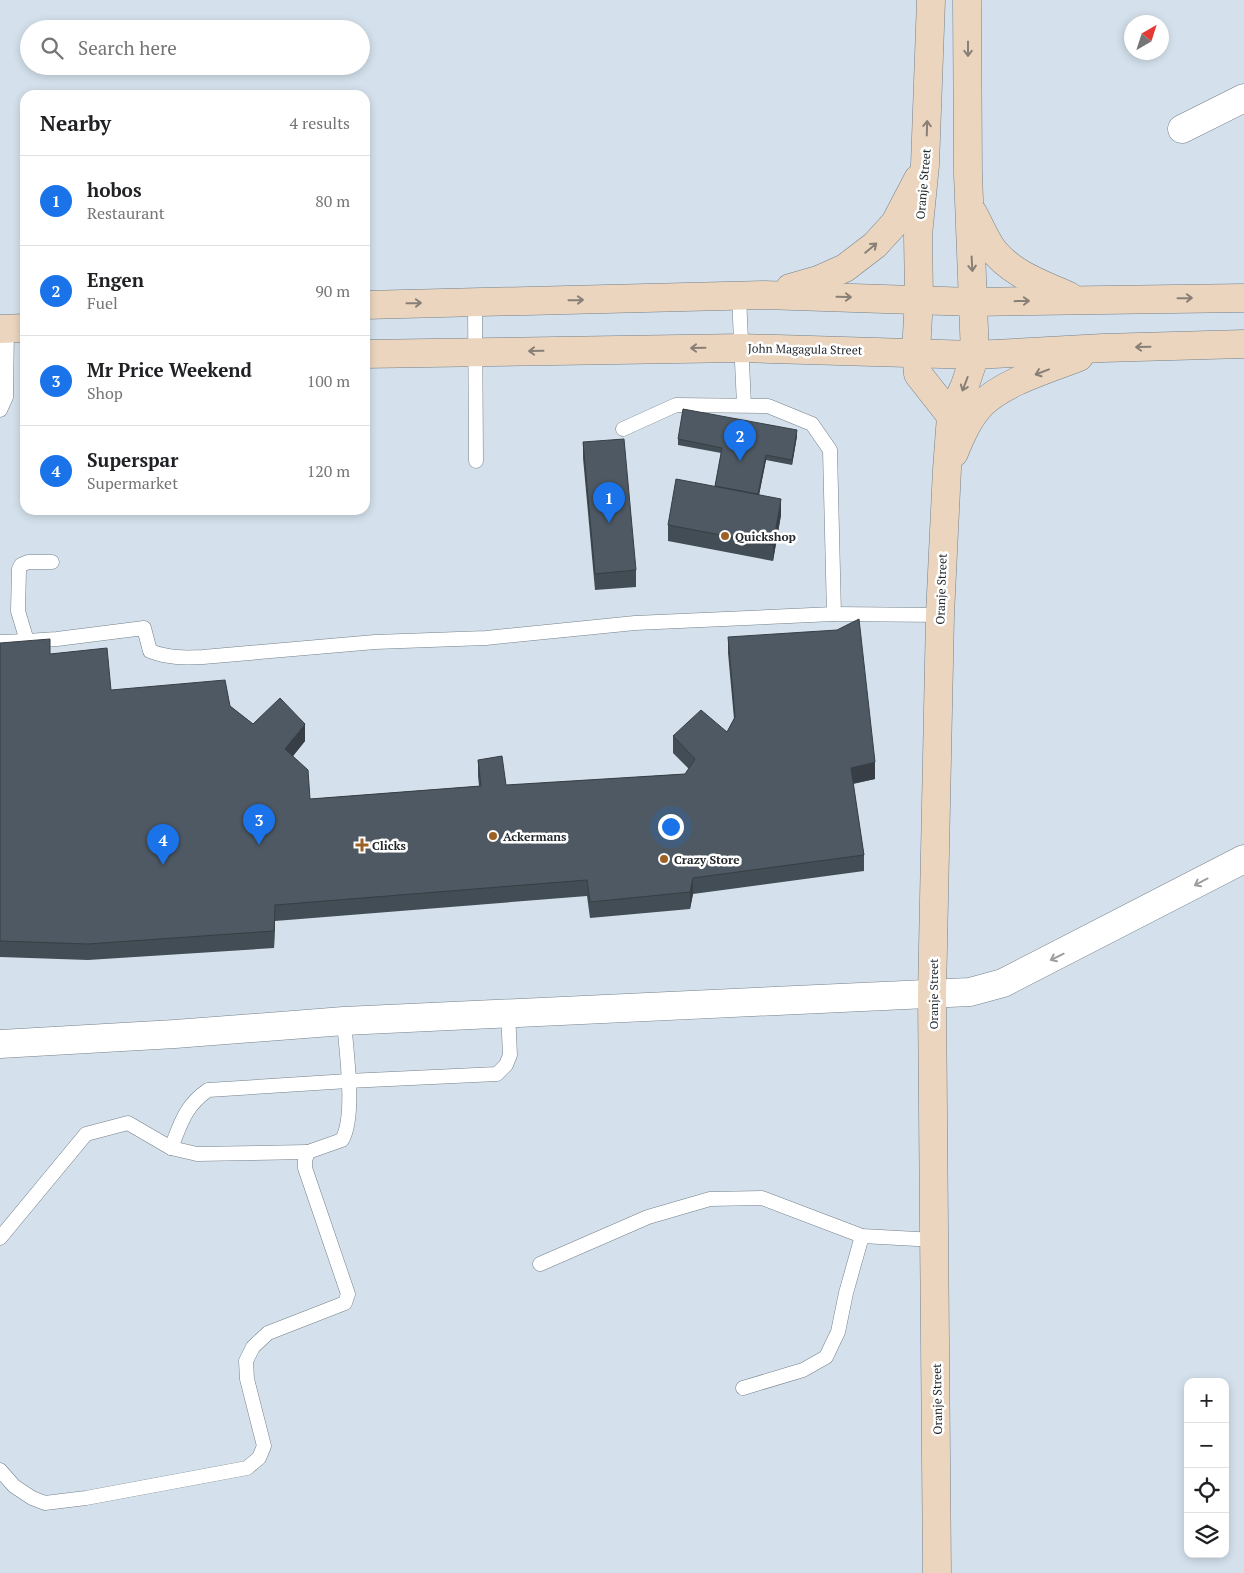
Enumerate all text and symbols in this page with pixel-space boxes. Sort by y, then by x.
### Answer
north arrow [1124,15,1169,60]
search box [20,20,370,75]
icon: search [38,34,66,62]
text: Search here [78,35,177,60]
one-way arrow [963,40,973,56]
text: Nearby [40,109,111,137]
text: 4 results [290,112,350,134]
one-way arrow [922,121,931,137]
street label: Oranje Street [912,147,934,220]
text: hobos [87,177,142,202]
text: 1 [51,190,61,212]
text: 80 m [315,190,350,212]
text: Restaurant [87,202,165,224]
one-way arrow [864,242,877,253]
one-way arrow [967,255,976,271]
text: Engen [87,267,144,292]
text: 2 [51,280,61,302]
text: 90 m [315,280,350,302]
text: Fuel [87,292,118,314]
one-way arrow [835,292,851,302]
one-way arrow [1176,293,1192,303]
one-way arrow [568,295,584,305]
one-way arrow [1014,296,1030,305]
one-way arrow [405,299,421,308]
street label: John Magagula Street [748,341,863,358]
one-way arrow [1135,342,1152,352]
one-way arrow [691,343,707,353]
one-way arrow [528,346,544,356]
text: Mr Price Weekend [87,357,252,382]
one-way arrow [1034,368,1049,377]
text: 3 [51,370,61,392]
text: 100 m [307,370,350,392]
one-way arrow [960,376,969,391]
text: Shop [87,382,123,404]
pin: 2 [724,420,756,461]
text: Superspar [87,447,178,472]
text: 4 [51,460,61,482]
text: 120 m [307,460,350,482]
text: Supermarket [87,472,178,494]
pin: 1 [593,482,625,523]
place label: Quickshop [735,529,796,544]
marker: Quickshop [719,530,731,542]
street label: Oranje Street [932,553,950,625]
pin: 3 [243,804,275,845]
your location [658,814,684,840]
pin: 4 [147,824,179,865]
place label: Ackermans [503,829,567,844]
marker: Ackermans [487,830,499,842]
place label: Clicks [372,838,407,853]
marker: Clicks [356,839,368,851]
place label: Crazy Store [674,852,740,867]
marker: Crazy Store [658,853,670,865]
one-way arrow [1194,878,1209,887]
one-way arrow [1049,952,1064,962]
street label: Oranje Street [926,958,941,1030]
street label: Oranje Street [929,1363,945,1435]
map controls [1184,1378,1229,1558]
button: + [1184,1378,1229,1423]
button: − [1184,1423,1229,1468]
button: locate [1184,1468,1229,1513]
button: layers [1184,1513,1229,1558]

